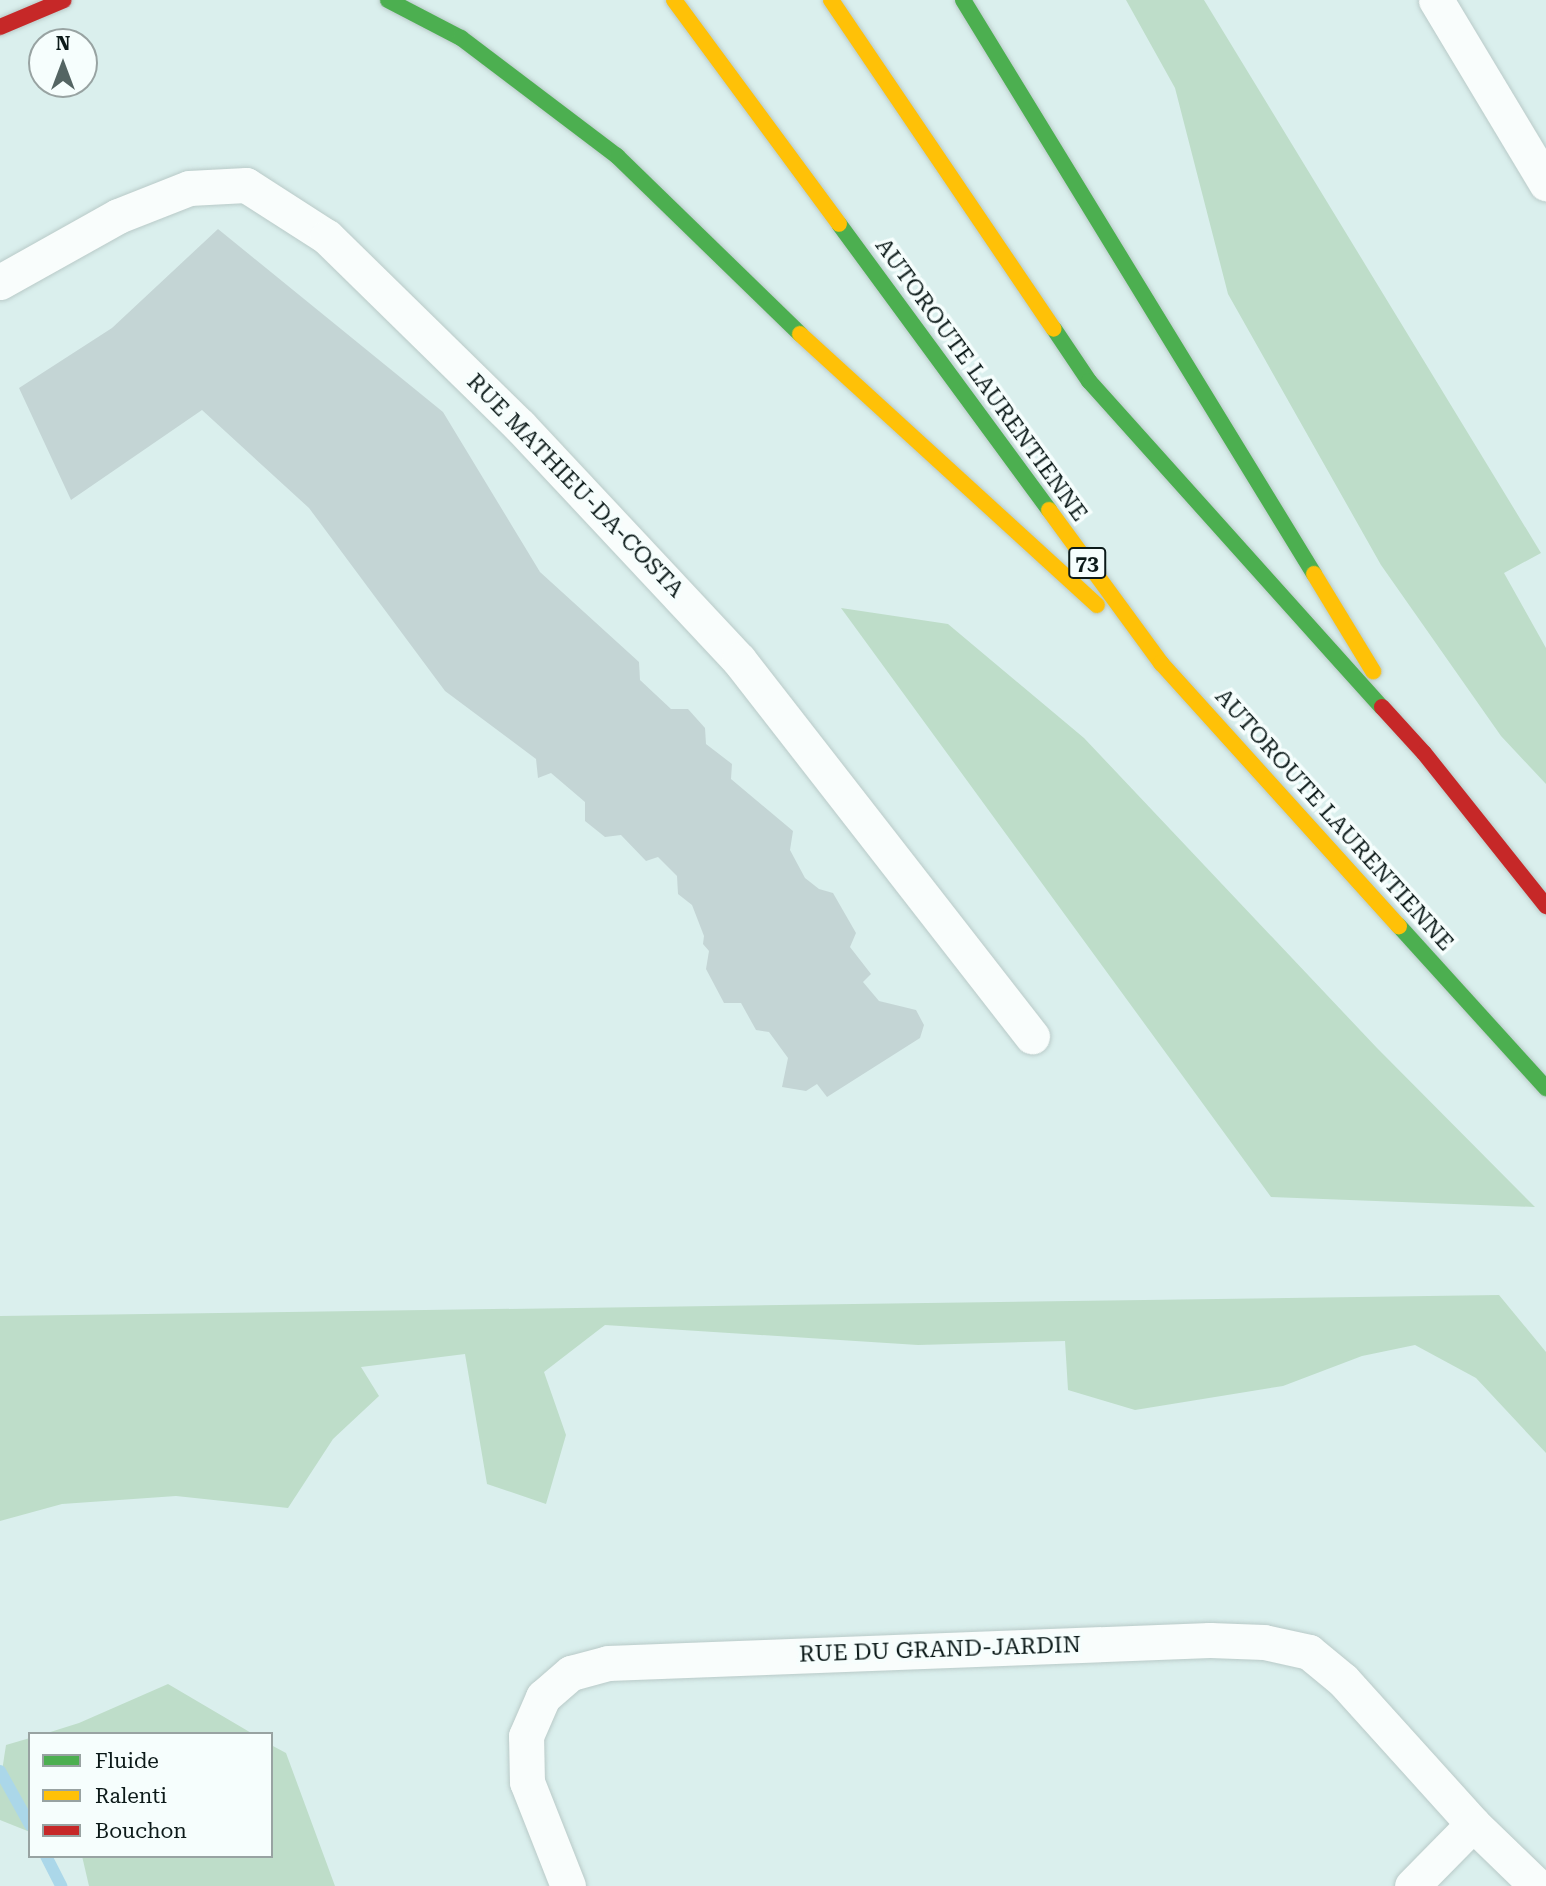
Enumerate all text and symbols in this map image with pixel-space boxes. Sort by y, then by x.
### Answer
north arrow [28,28,98,98]
text: N [56,32,70,55]
street label: AUTOROUTE LAURENTIENNE [869,233,1093,527]
street label: RUE MATHIEU-DA-COSTA [461,368,689,604]
road number: 73 [1068,546,1106,580]
street label: AUTOROUTE LAURENTIENNE [1209,683,1459,957]
street label: RUE DU GRAND-JARDIN [799,1631,1081,1669]
legend [28,1732,273,1858]
text: Fluide [95,1749,159,1773]
text: Ralenti [95,1784,167,1808]
text: Bouchon [95,1819,187,1843]

